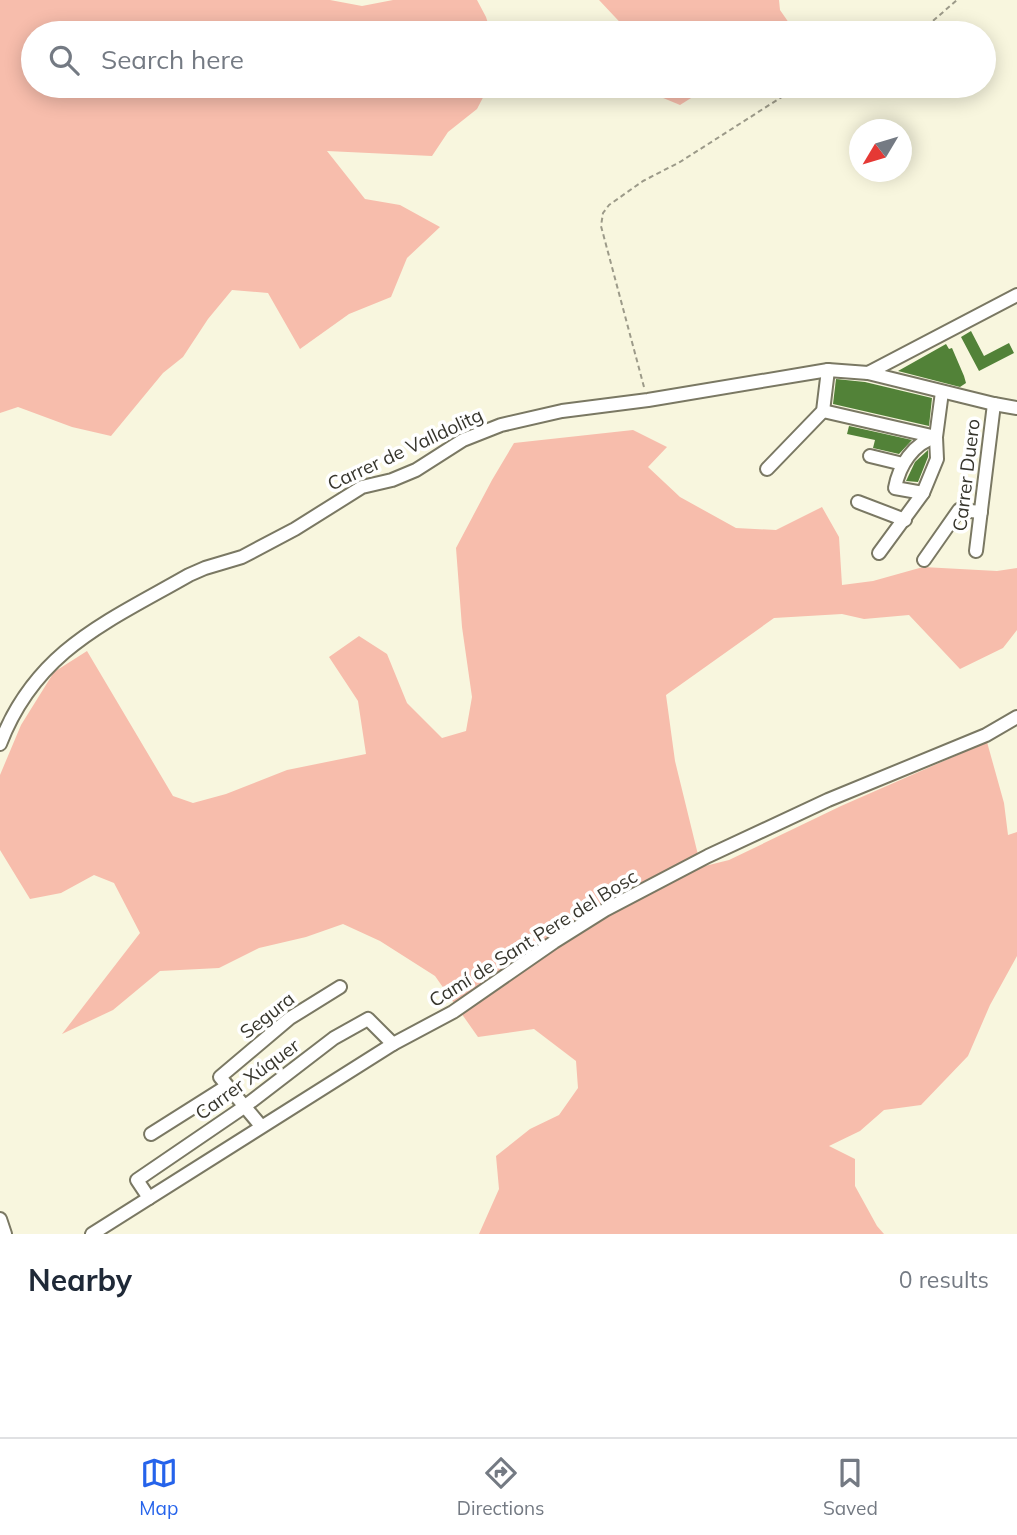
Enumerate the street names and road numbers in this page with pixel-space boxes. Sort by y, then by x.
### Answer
street label: Carrer de Valldolitg [324,403,486,495]
street label: Carrer Duero [947,417,985,533]
street label: Camí de Sant Pere del Bosc [424,864,642,1012]
street label: Segura [235,986,299,1044]
street label: Carrer Xúquer [190,1033,304,1125]

